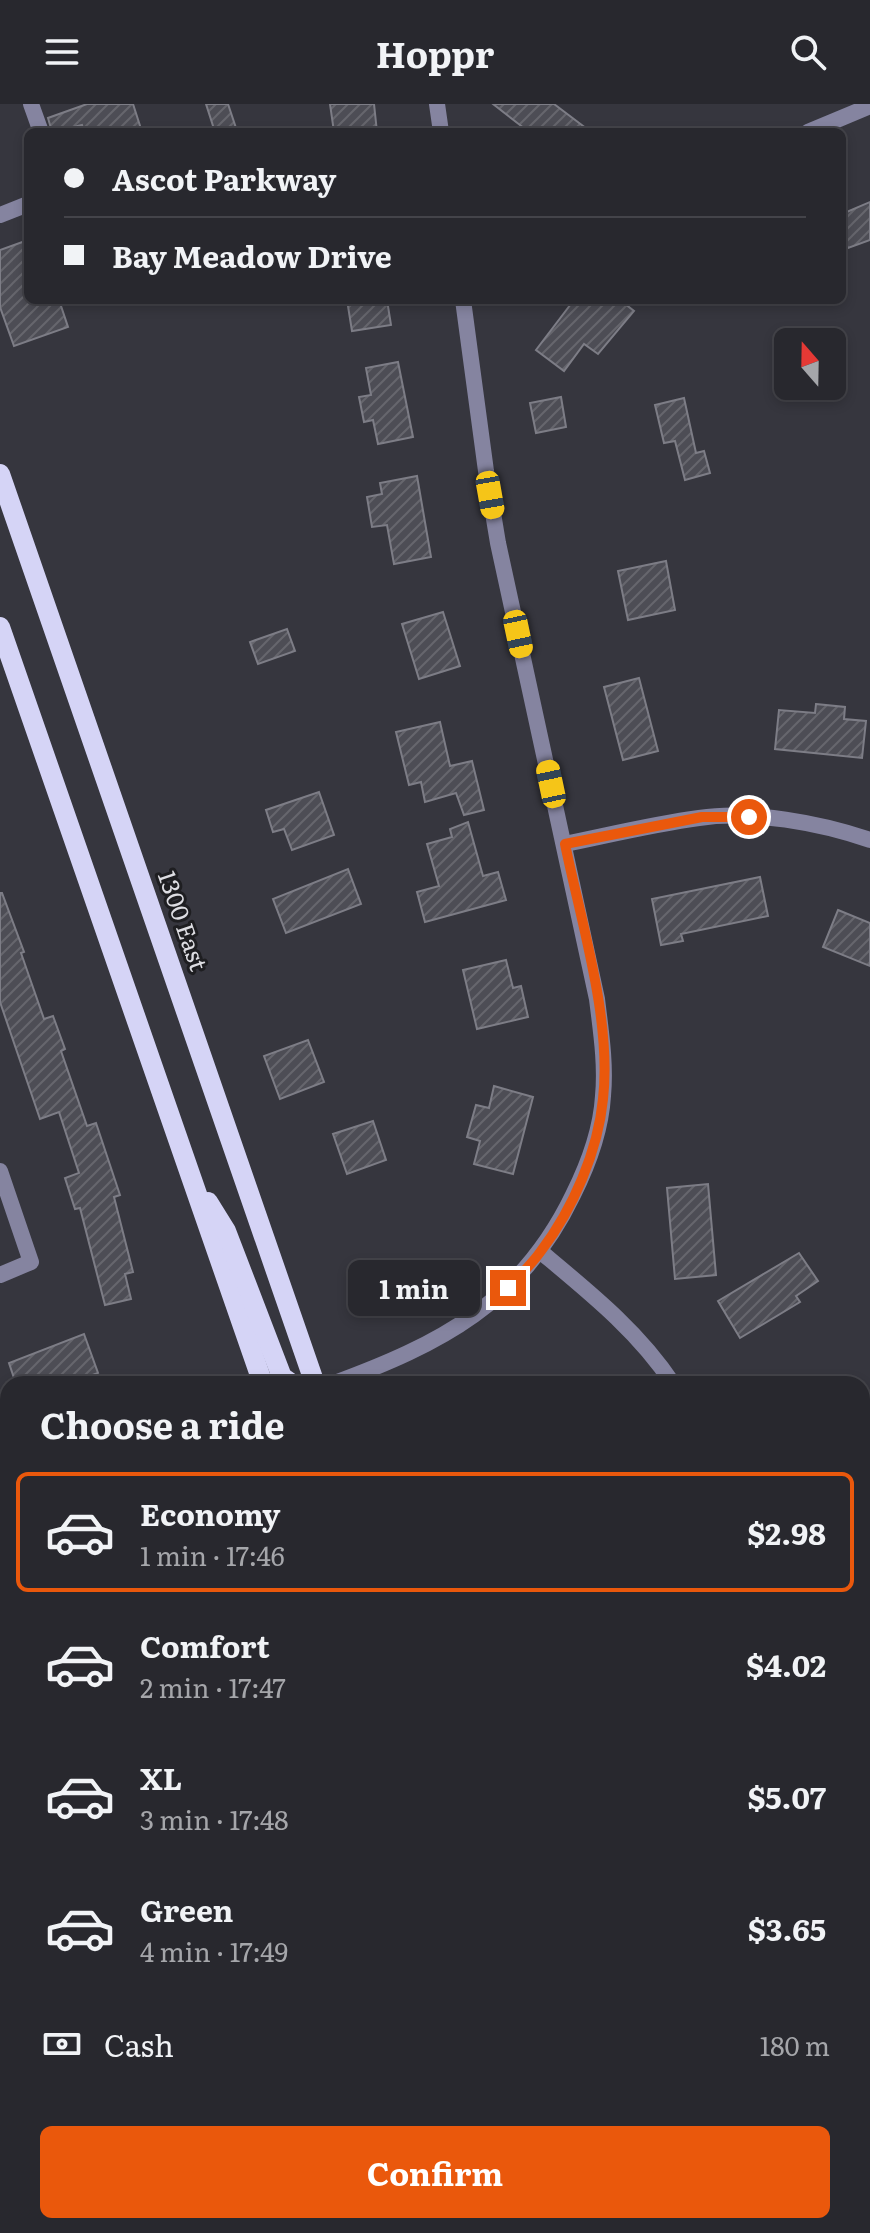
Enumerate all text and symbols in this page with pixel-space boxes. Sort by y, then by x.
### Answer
text: Hoppr [376,26,494,79]
icon: menu [40,30,84,74]
icon: search [786,30,830,74]
text: Ascot Parkway [112,156,336,200]
text: Bay Meadow Drive [112,233,392,277]
north arrow [774,328,846,400]
map controls [774,328,846,400]
car [474,469,506,521]
car [501,608,535,660]
car [534,758,568,810]
route start [731,799,767,835]
street label: 1300 East [151,866,218,975]
callout: 1 min [348,1260,480,1316]
text: 1 min [379,1268,449,1307]
route end [490,1270,526,1306]
text: Choose a ride [40,1397,285,1450]
text: Economy [140,1491,280,1535]
icon: car [44,1496,116,1568]
text: $2.98 [747,1510,826,1554]
text: 1 min · 17:46 [140,1535,285,1574]
text: Comfort [140,1623,270,1667]
icon: car [44,1628,116,1700]
text: $4.02 [746,1642,826,1686]
text: 2 min · 17:47 [140,1667,286,1706]
text: XL [140,1755,182,1799]
icon: car [44,1760,116,1832]
text: $5.07 [747,1774,826,1818]
text: 3 min · 17:48 [140,1799,289,1838]
text: Green [140,1887,233,1931]
icon: car [44,1892,116,1964]
text: $3.65 [748,1906,826,1950]
text: 4 min · 17:49 [140,1931,288,1970]
icon: cash [40,2022,84,2066]
text: Cash [104,2022,174,2066]
text: 180 m [760,2025,830,2064]
button: Confirm [40,2126,830,2218]

